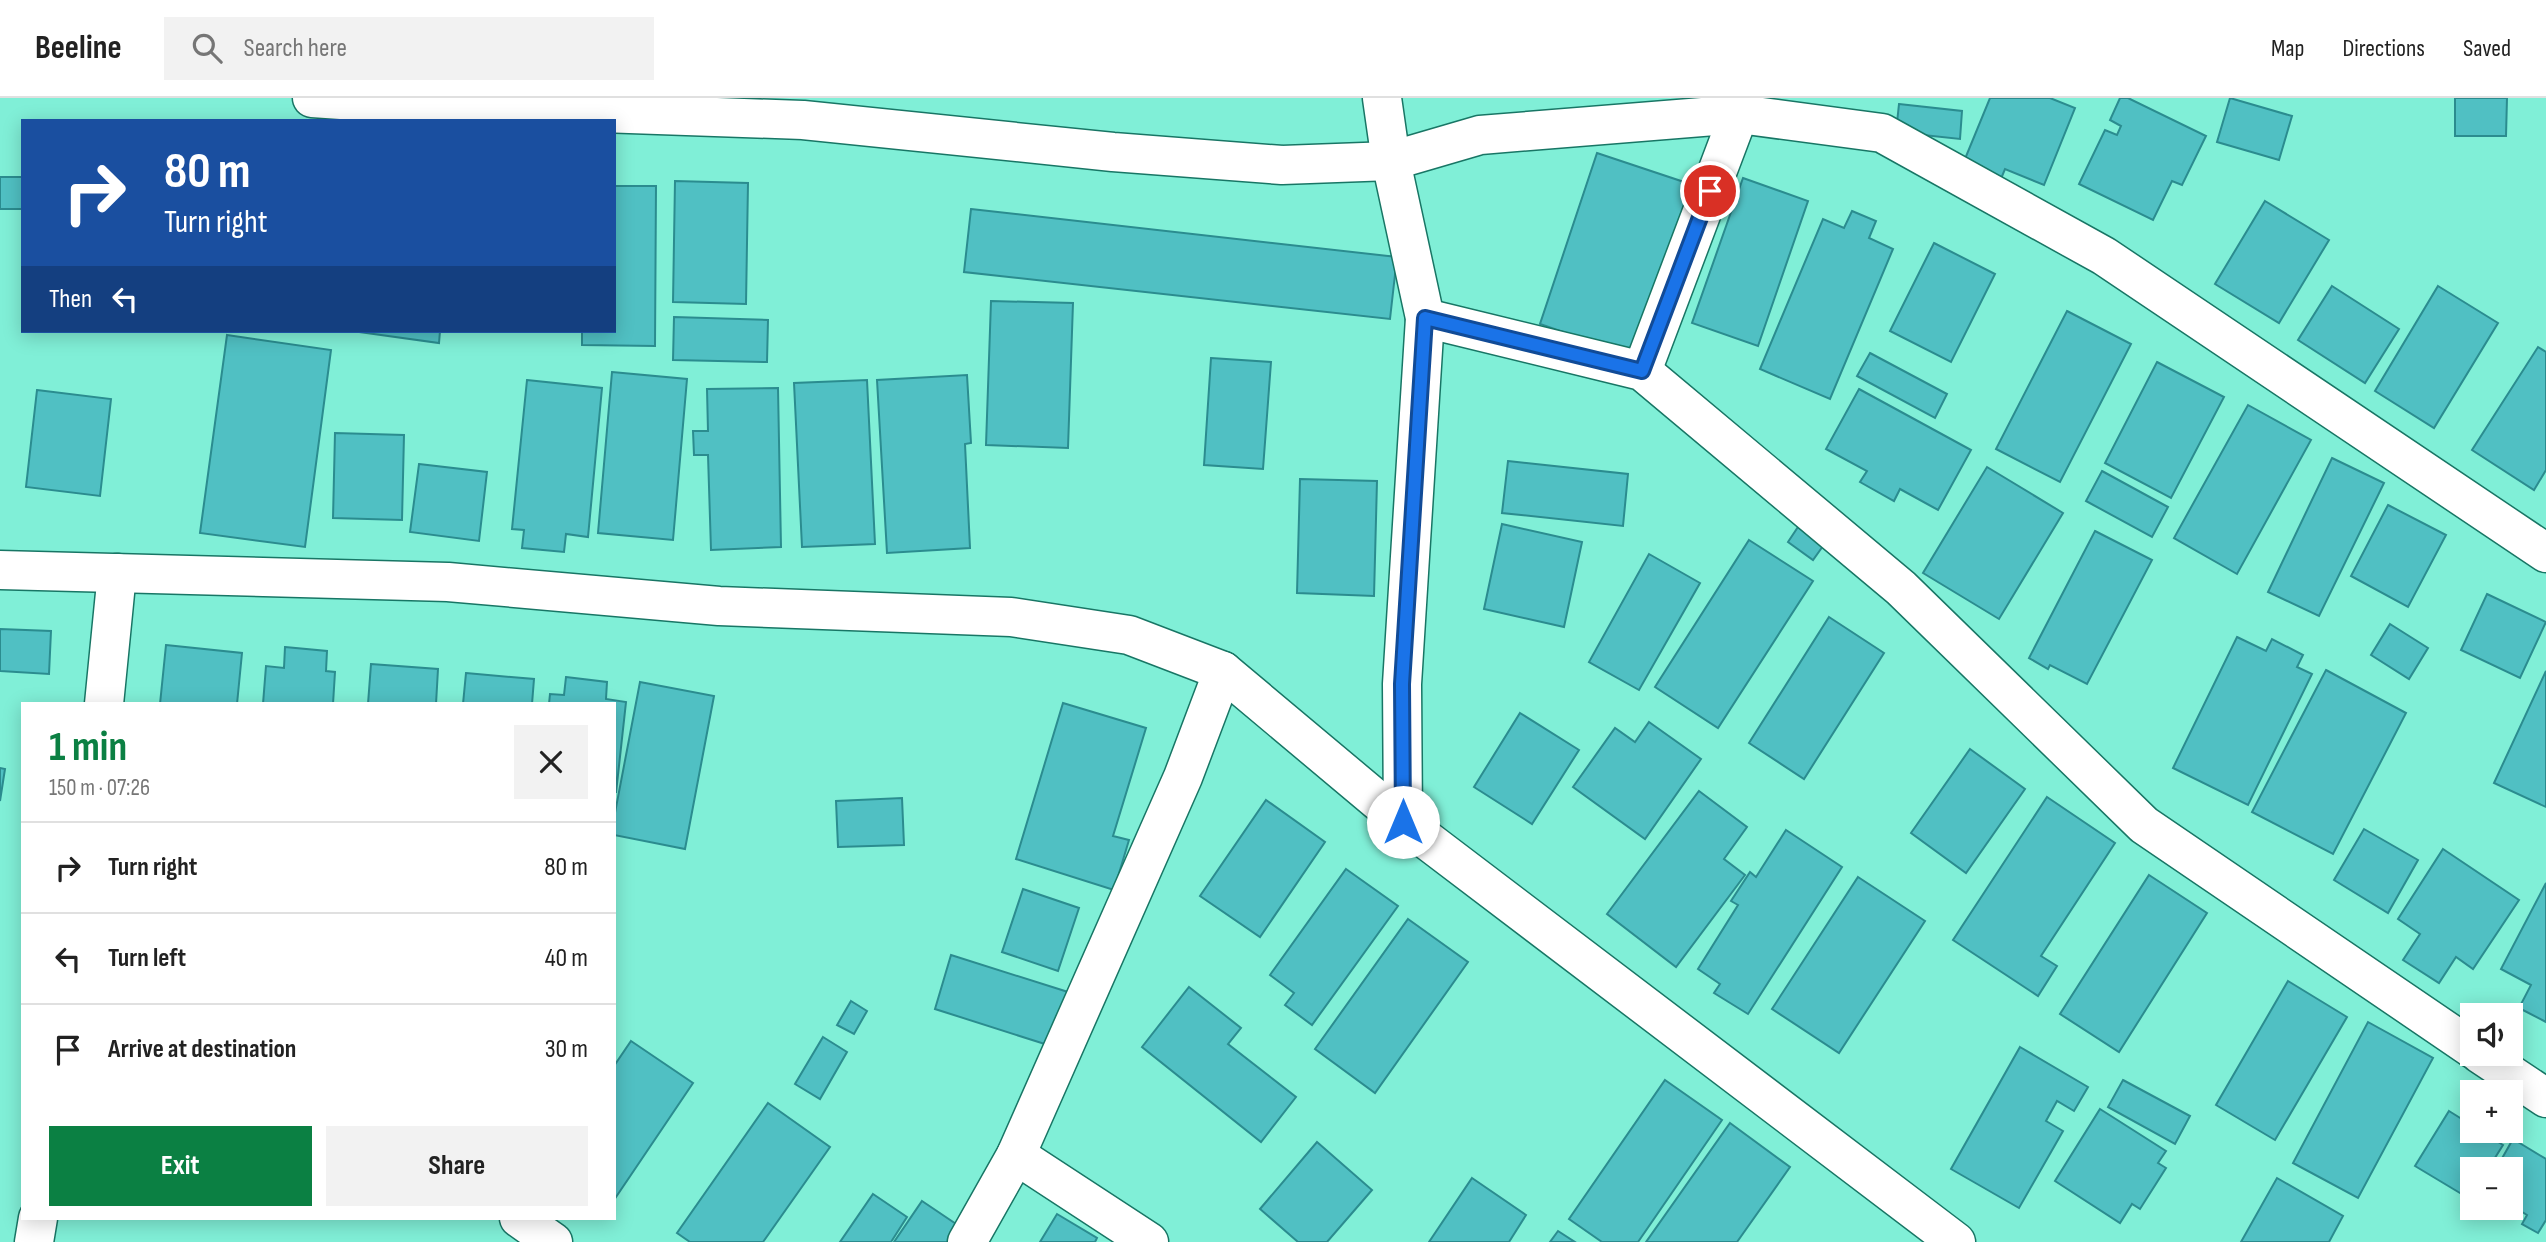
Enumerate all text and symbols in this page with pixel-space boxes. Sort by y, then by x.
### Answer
search box [164,17,654,80]
text: Beeline [35,28,122,68]
icon: search [188,29,226,67]
text: Search here [244,33,347,64]
text: Map [2271,34,2304,63]
text: Directions [2342,34,2425,63]
text: Saved [2463,34,2511,63]
text: 80 m [164,143,251,202]
icon: right [49,147,140,238]
pin [1680,161,1740,221]
icon: arrive [1691,172,1729,210]
text: Turn right [164,203,268,242]
icon: left [106,280,144,318]
text: Then [49,284,92,315]
text: 1 min [49,722,127,773]
button: close [514,725,588,799]
text: 150 m · 07:26 [49,774,150,802]
position arrow [1366,785,1440,859]
icon: right [49,849,87,887]
text: Turn right [108,852,197,883]
text: 80 m [544,852,588,883]
icon: left [49,940,87,978]
text: Turn left [108,943,186,974]
text: 40 m [545,943,588,974]
map controls [2460,1003,2523,1220]
button: sound [2460,1003,2523,1066]
icon: arrive [49,1031,87,1069]
text: Arrive at destination [108,1034,296,1065]
text: 30 m [545,1034,588,1065]
button: + [2460,1080,2523,1143]
button: Exit [49,1126,312,1206]
button: Share [326,1126,588,1206]
button: − [2460,1157,2523,1220]

